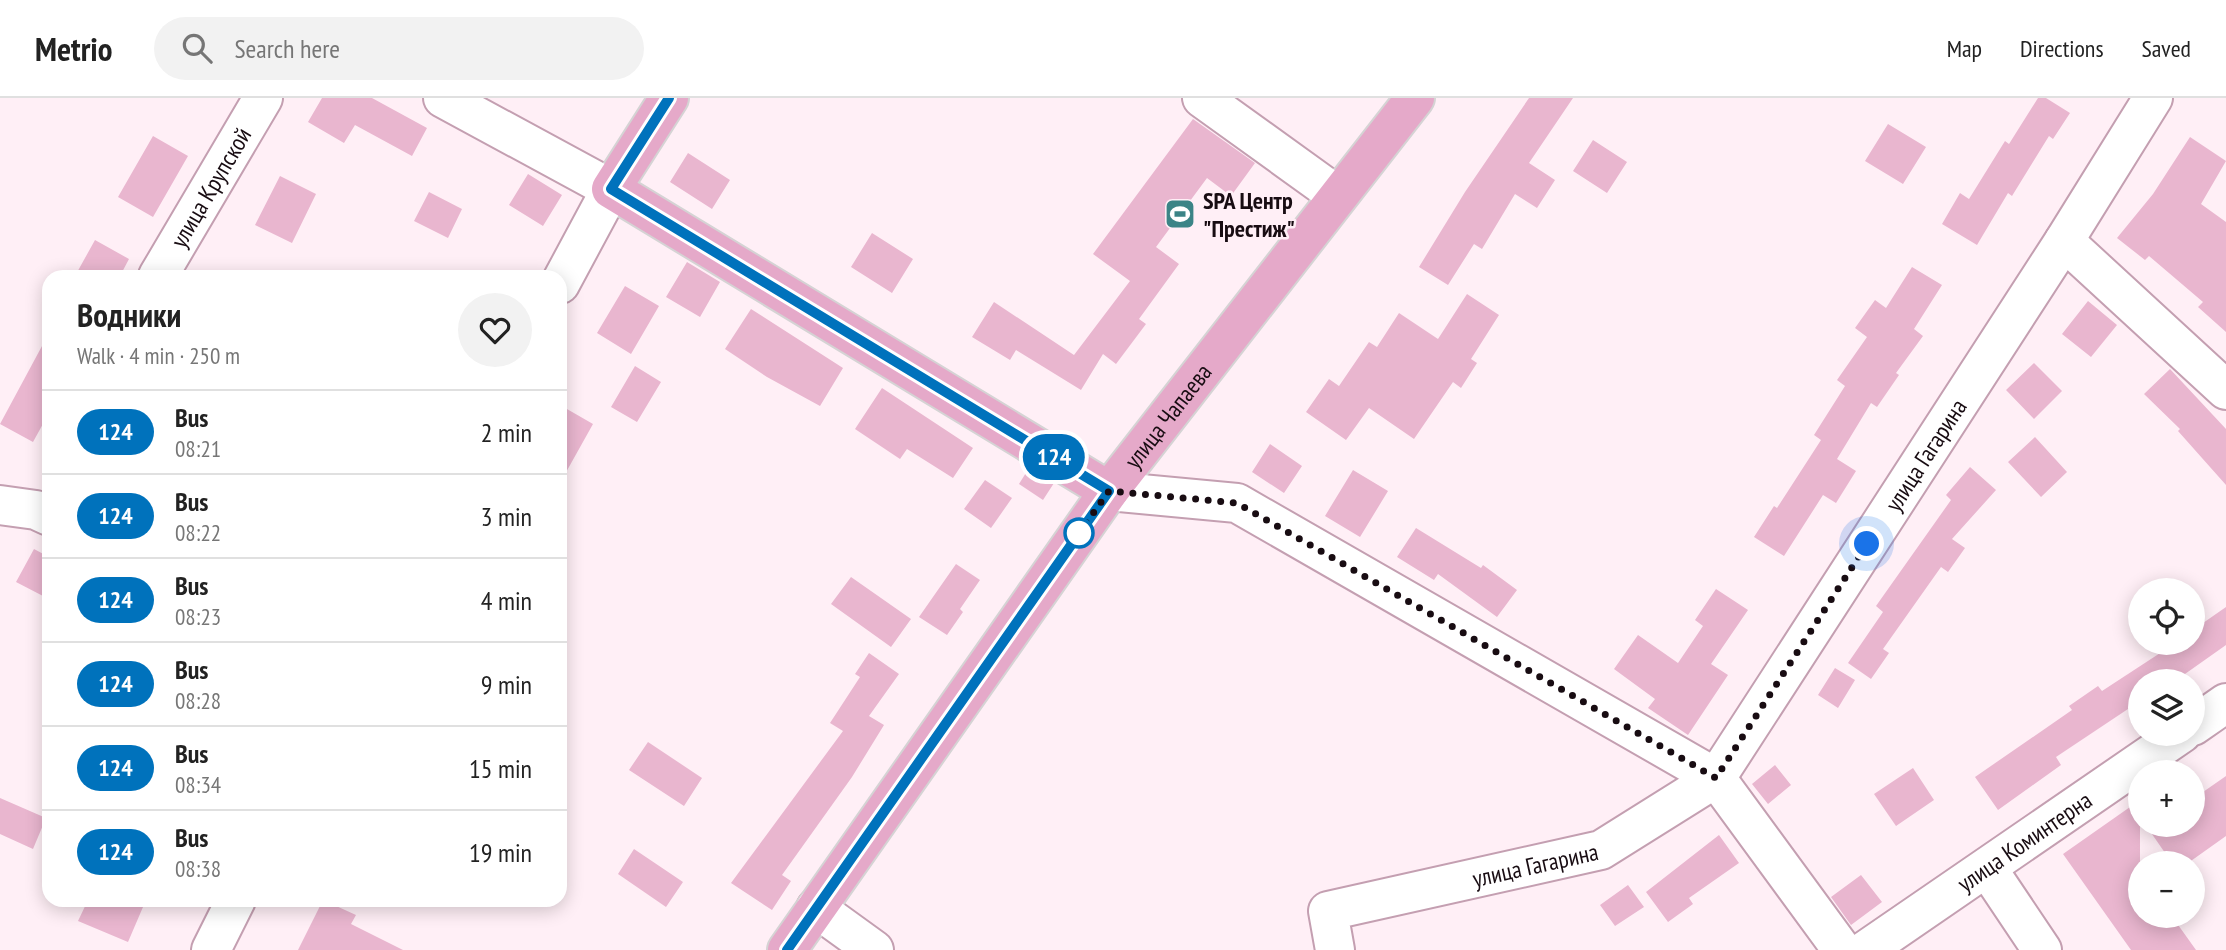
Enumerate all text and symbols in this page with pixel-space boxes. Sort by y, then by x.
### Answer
search box [154,17,644,80]
text: Metrio [35,27,112,70]
icon: search [178,29,216,67]
text: Search here [234,32,340,65]
text: Map [1947,33,1982,64]
text: Directions [2020,33,2104,64]
text: Saved [2142,33,2191,64]
street label: улица Крупской [163,122,258,253]
place label: SPA Центр "Престиж" [1203,185,1295,244]
sports icon: SPA Центр "Престиж" [1163,197,1197,231]
text: Водники [77,293,181,336]
button: heart [458,293,532,367]
text: Walk · 4 min · 250 m [77,341,240,370]
street label: улица Чапаева [1117,357,1218,475]
street label: улица Гагарина [1878,393,1973,517]
text: Bus [175,401,208,434]
text: 124 [98,416,133,447]
text: 2 min [481,416,532,449]
text: 08:21 [175,434,221,463]
line badge: 124 [1014,434,1094,480]
text: 124 [1037,441,1071,472]
text: Bus [175,485,208,518]
text: 124 [98,500,133,531]
text: 3 min [481,500,532,533]
text: 08:22 [175,518,221,547]
unlabelled marker [1064,518,1094,548]
your location [1849,526,1884,561]
text: Bus [175,569,208,602]
map controls [2128,578,2205,928]
button: locate [2128,578,2205,655]
text: 124 [98,584,133,615]
text: 4 min [481,584,532,617]
text: 08:23 [175,602,221,631]
text: Bus [175,653,208,686]
text: 124 [98,668,133,699]
text: 9 min [481,668,532,701]
button: layers [2128,669,2205,746]
text: 08:28 [175,686,221,715]
text: Bus [175,737,208,770]
text: 124 [98,752,133,783]
text: 15 min [469,752,532,785]
button: + [2128,760,2205,837]
text: 08:34 [175,770,221,799]
street label: улица Коминтерна [1951,784,2098,898]
text: Bus [175,821,208,854]
text: 124 [98,836,133,867]
text: 19 min [469,836,532,869]
street label: улица Гагарина [1469,836,1601,894]
button: − [2128,851,2205,928]
text: 08:38 [175,854,221,883]

